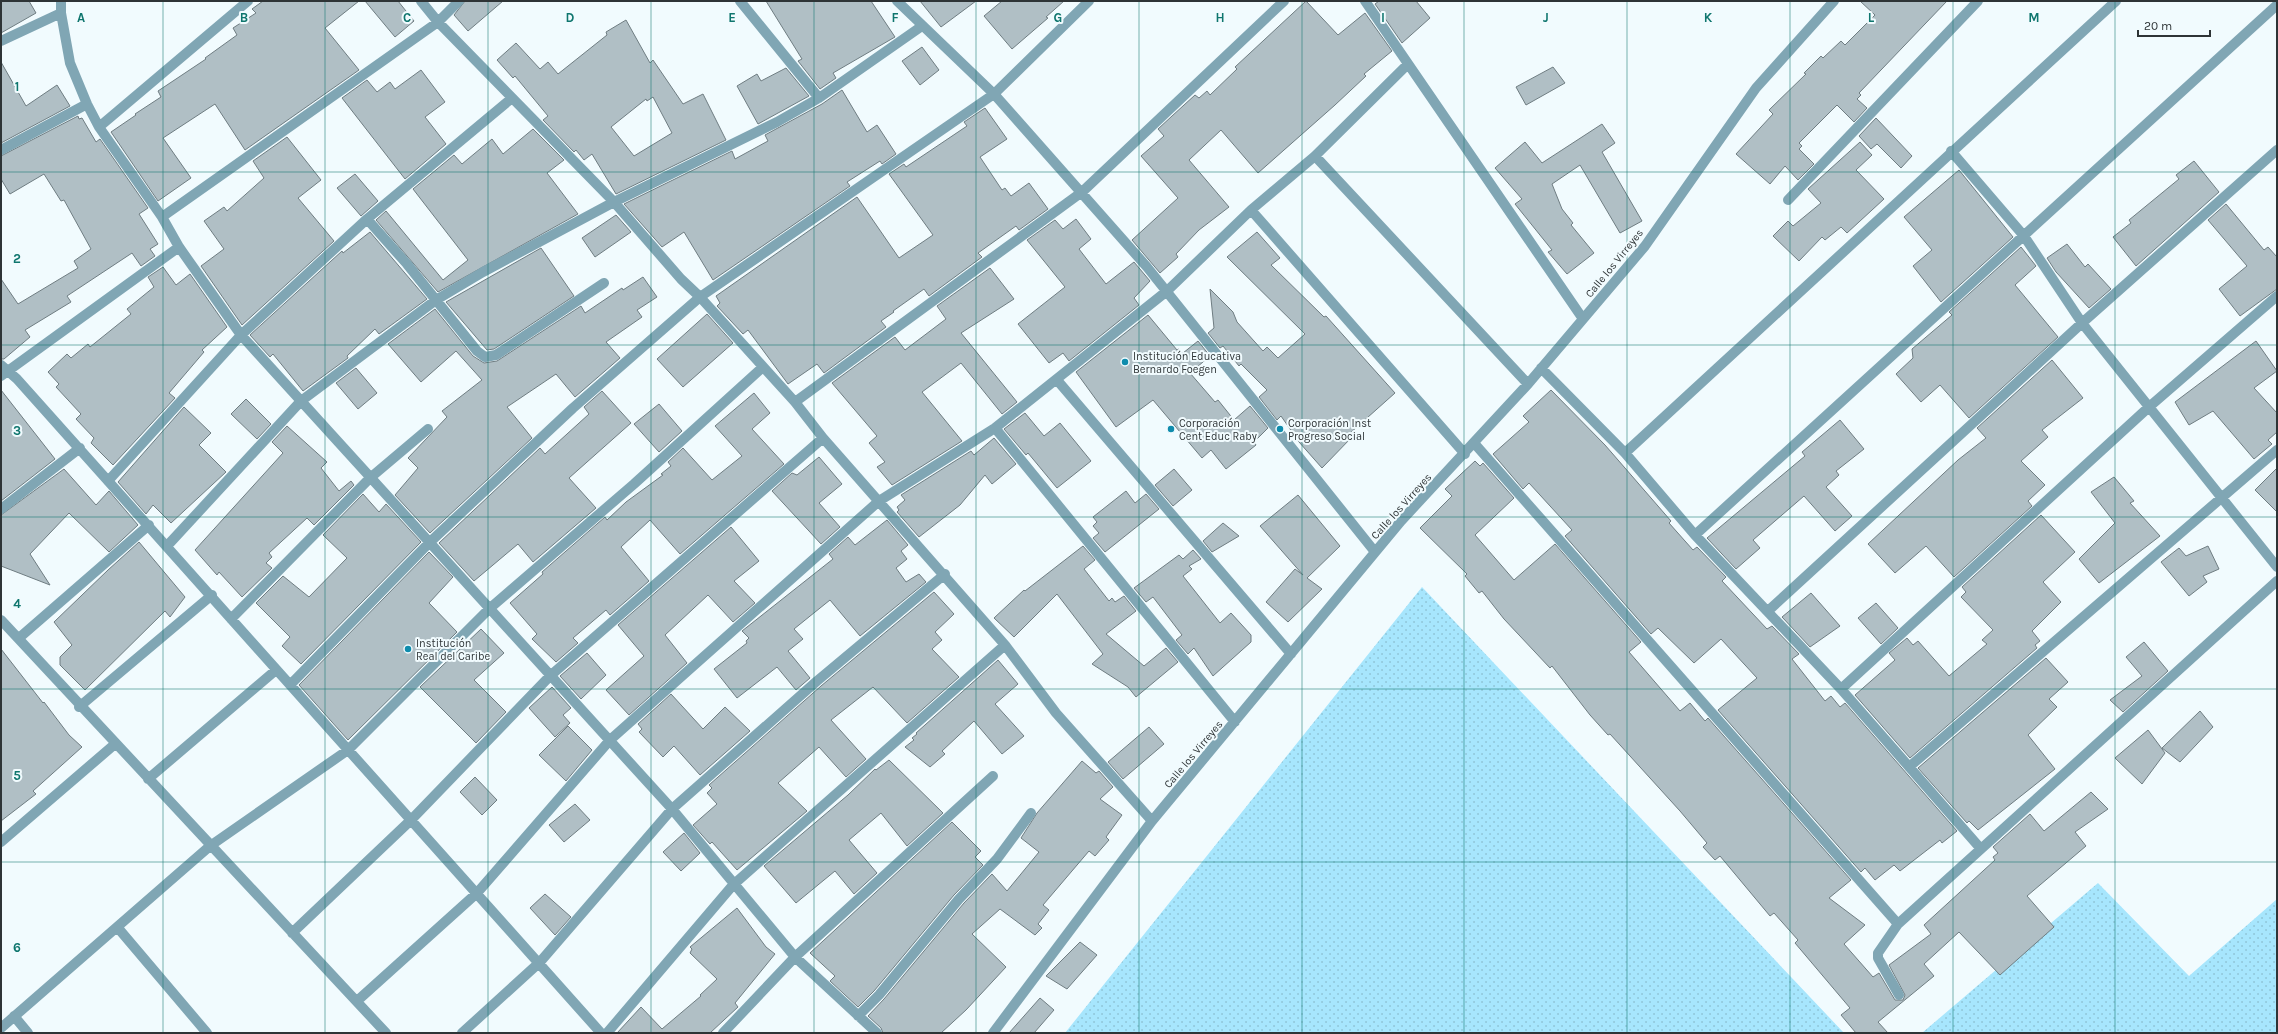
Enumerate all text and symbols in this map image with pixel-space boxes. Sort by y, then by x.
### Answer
text: A [77,10,85,25]
text: B [240,10,248,25]
text: C [403,10,411,25]
text: D [566,10,575,25]
text: E [728,10,736,25]
text: F [891,10,899,25]
text: G [1054,10,1062,25]
text: H [1215,10,1225,25]
text: I [1381,10,1385,25]
text: J [1543,10,1549,25]
text: K [1704,10,1713,25]
text: L [1868,10,1875,25]
text: M [2028,10,2040,25]
scale bar [2138,12,2210,38]
text: 20 m [2144,19,2172,33]
text: 1 [15,79,19,94]
street label: Calle los Virreyes [1583,226,1646,300]
text: 2 [13,251,21,266]
place label: Institución Educativa Bernardo Foegen [1133,350,1241,376]
marker: Institución Educativa Bernardo Foegen [1120,357,1130,367]
place label: Corporación Cent Educ Raby [1179,417,1257,443]
place label: Corporación Inst Progreso Social [1288,417,1371,443]
text: 3 [13,423,21,438]
marker: Corporación Cent Educ Raby [1166,424,1176,434]
marker: Corporación Inst Progreso Social [1275,424,1285,434]
street label: Calle los Virreyes [1368,470,1435,542]
text: 4 [13,596,21,611]
place label: Institución Real del Caribe [416,637,491,663]
marker: Institución Real del Caribe [403,644,413,654]
street label: Calle los Virreyes [1161,718,1226,791]
text: 5 [13,768,21,783]
text: 6 [13,940,21,955]

